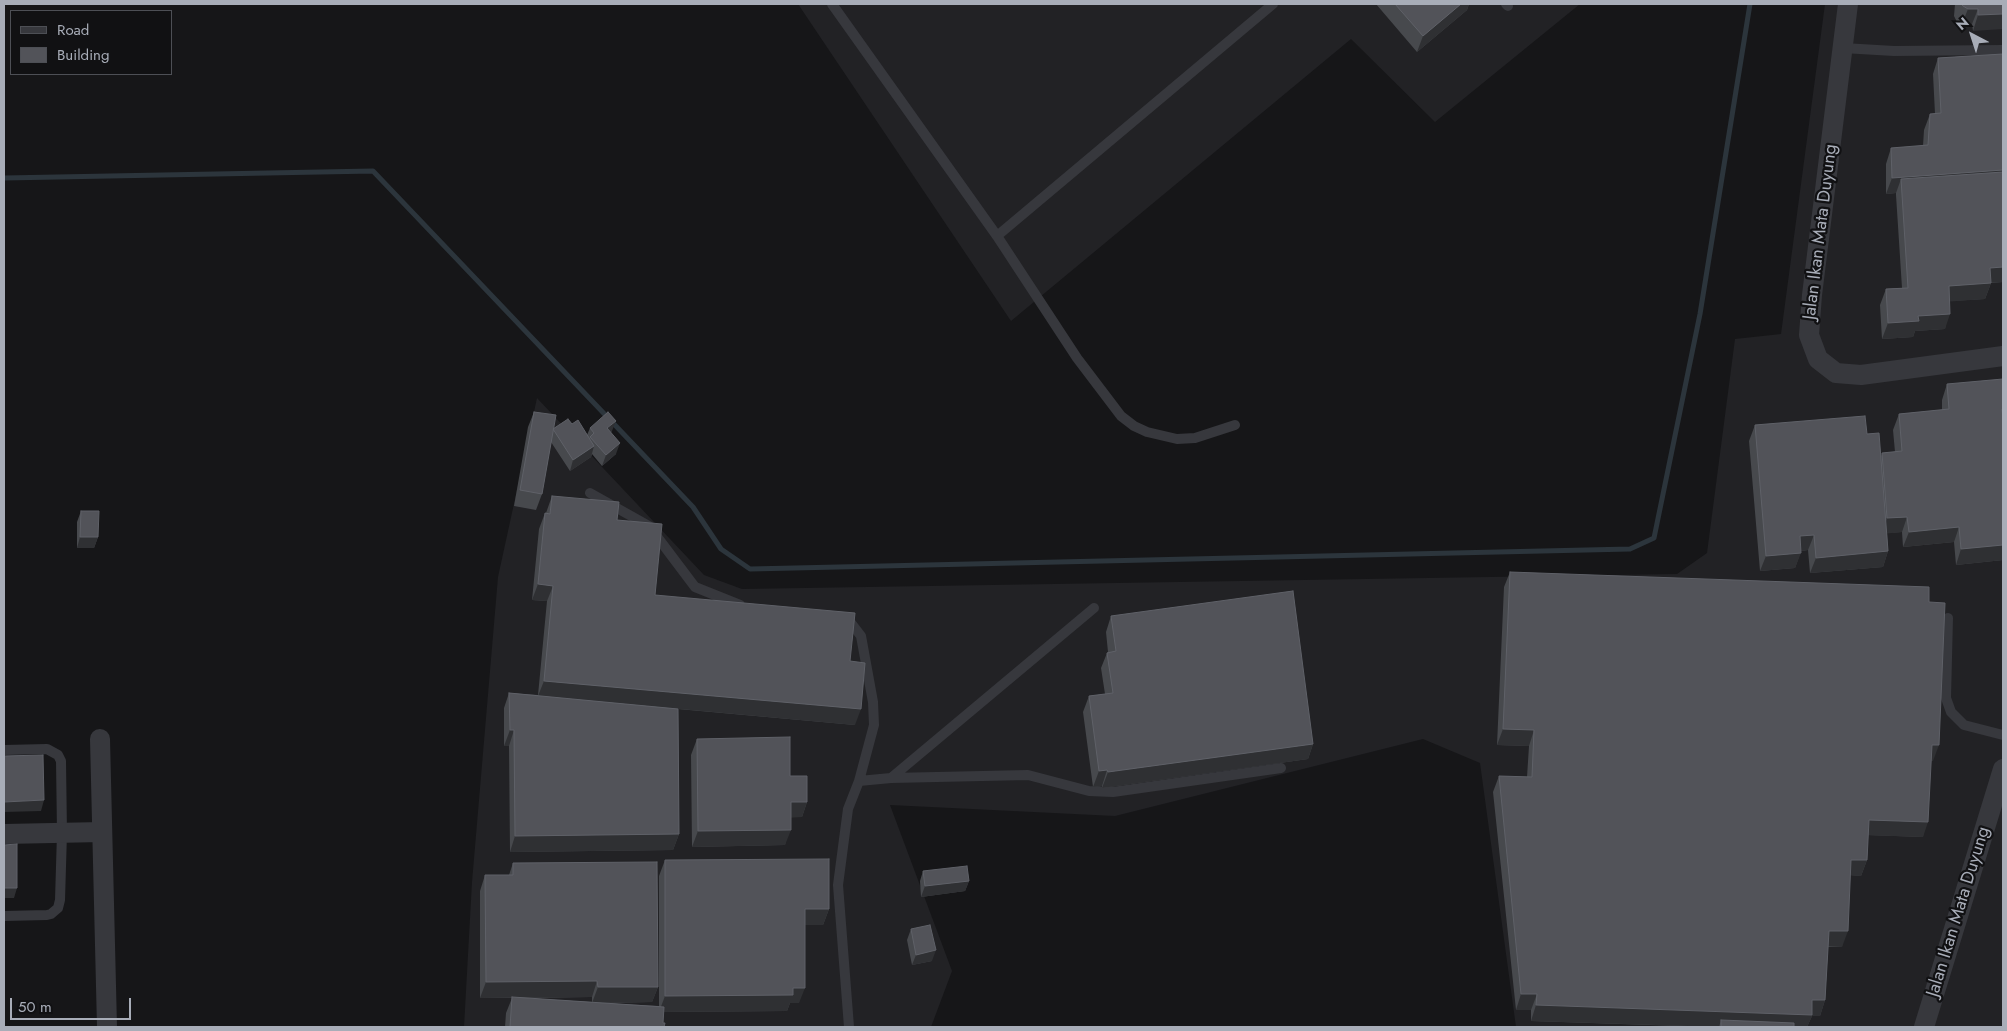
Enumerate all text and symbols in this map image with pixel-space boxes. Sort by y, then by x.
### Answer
legend [10,10,172,75]
north arrow [1947,10,1997,60]
text: N [1952,12,1973,35]
text: Road [57,19,89,41]
text: Building [57,44,109,66]
street label: Jalan Ikan Mata Duyung [1800,143,1842,321]
street label: Jalan Ikan Mata Duyung [1923,824,1995,1000]
scale bar [12,988,134,1020]
text: 50 m [18,996,52,1018]

